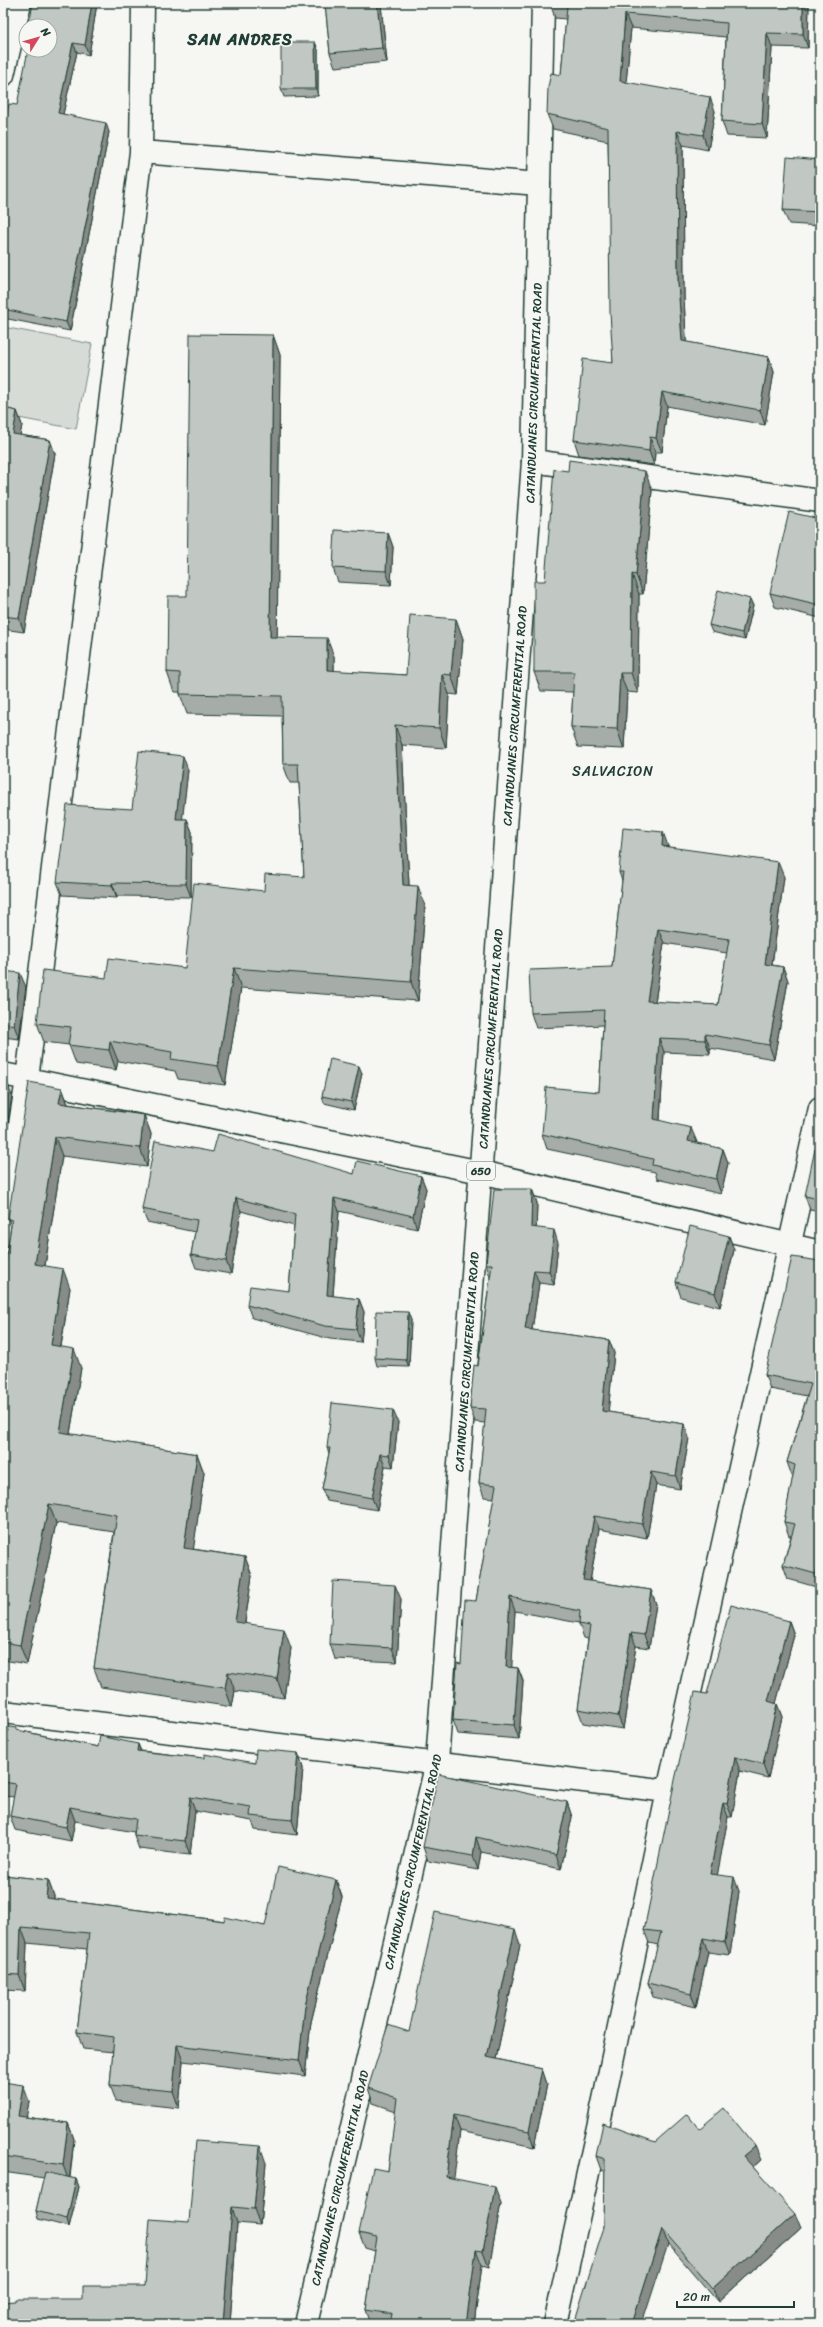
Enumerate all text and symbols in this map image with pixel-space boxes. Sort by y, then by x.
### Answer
north arrow [18,18,58,58]
text: N [35,23,56,41]
district label: SAN ANDRES [186,25,293,54]
street label: CATANDUANES CIRCUMFERENTIAL ROAD [519,282,549,503]
street label: CATANDUANES CIRCUMFERENTIAL ROAD [496,605,534,827]
district label: SALVACION [572,759,654,784]
street label: CATANDUANES CIRCUMFERENTIAL ROAD [472,928,510,1150]
road number: 650 [467,1162,495,1180]
street label: CATANDUANES CIRCUMFERENTIAL ROAD [448,1251,486,1473]
street label: CATANDUANES CIRCUMFERENTIAL ROAD [378,1751,449,1972]
street label: CATANDUANES CIRCUMFERENTIAL ROAD [305,2067,376,2288]
scale bar [677,2283,794,2309]
text: 20 m [683,2286,710,2308]

